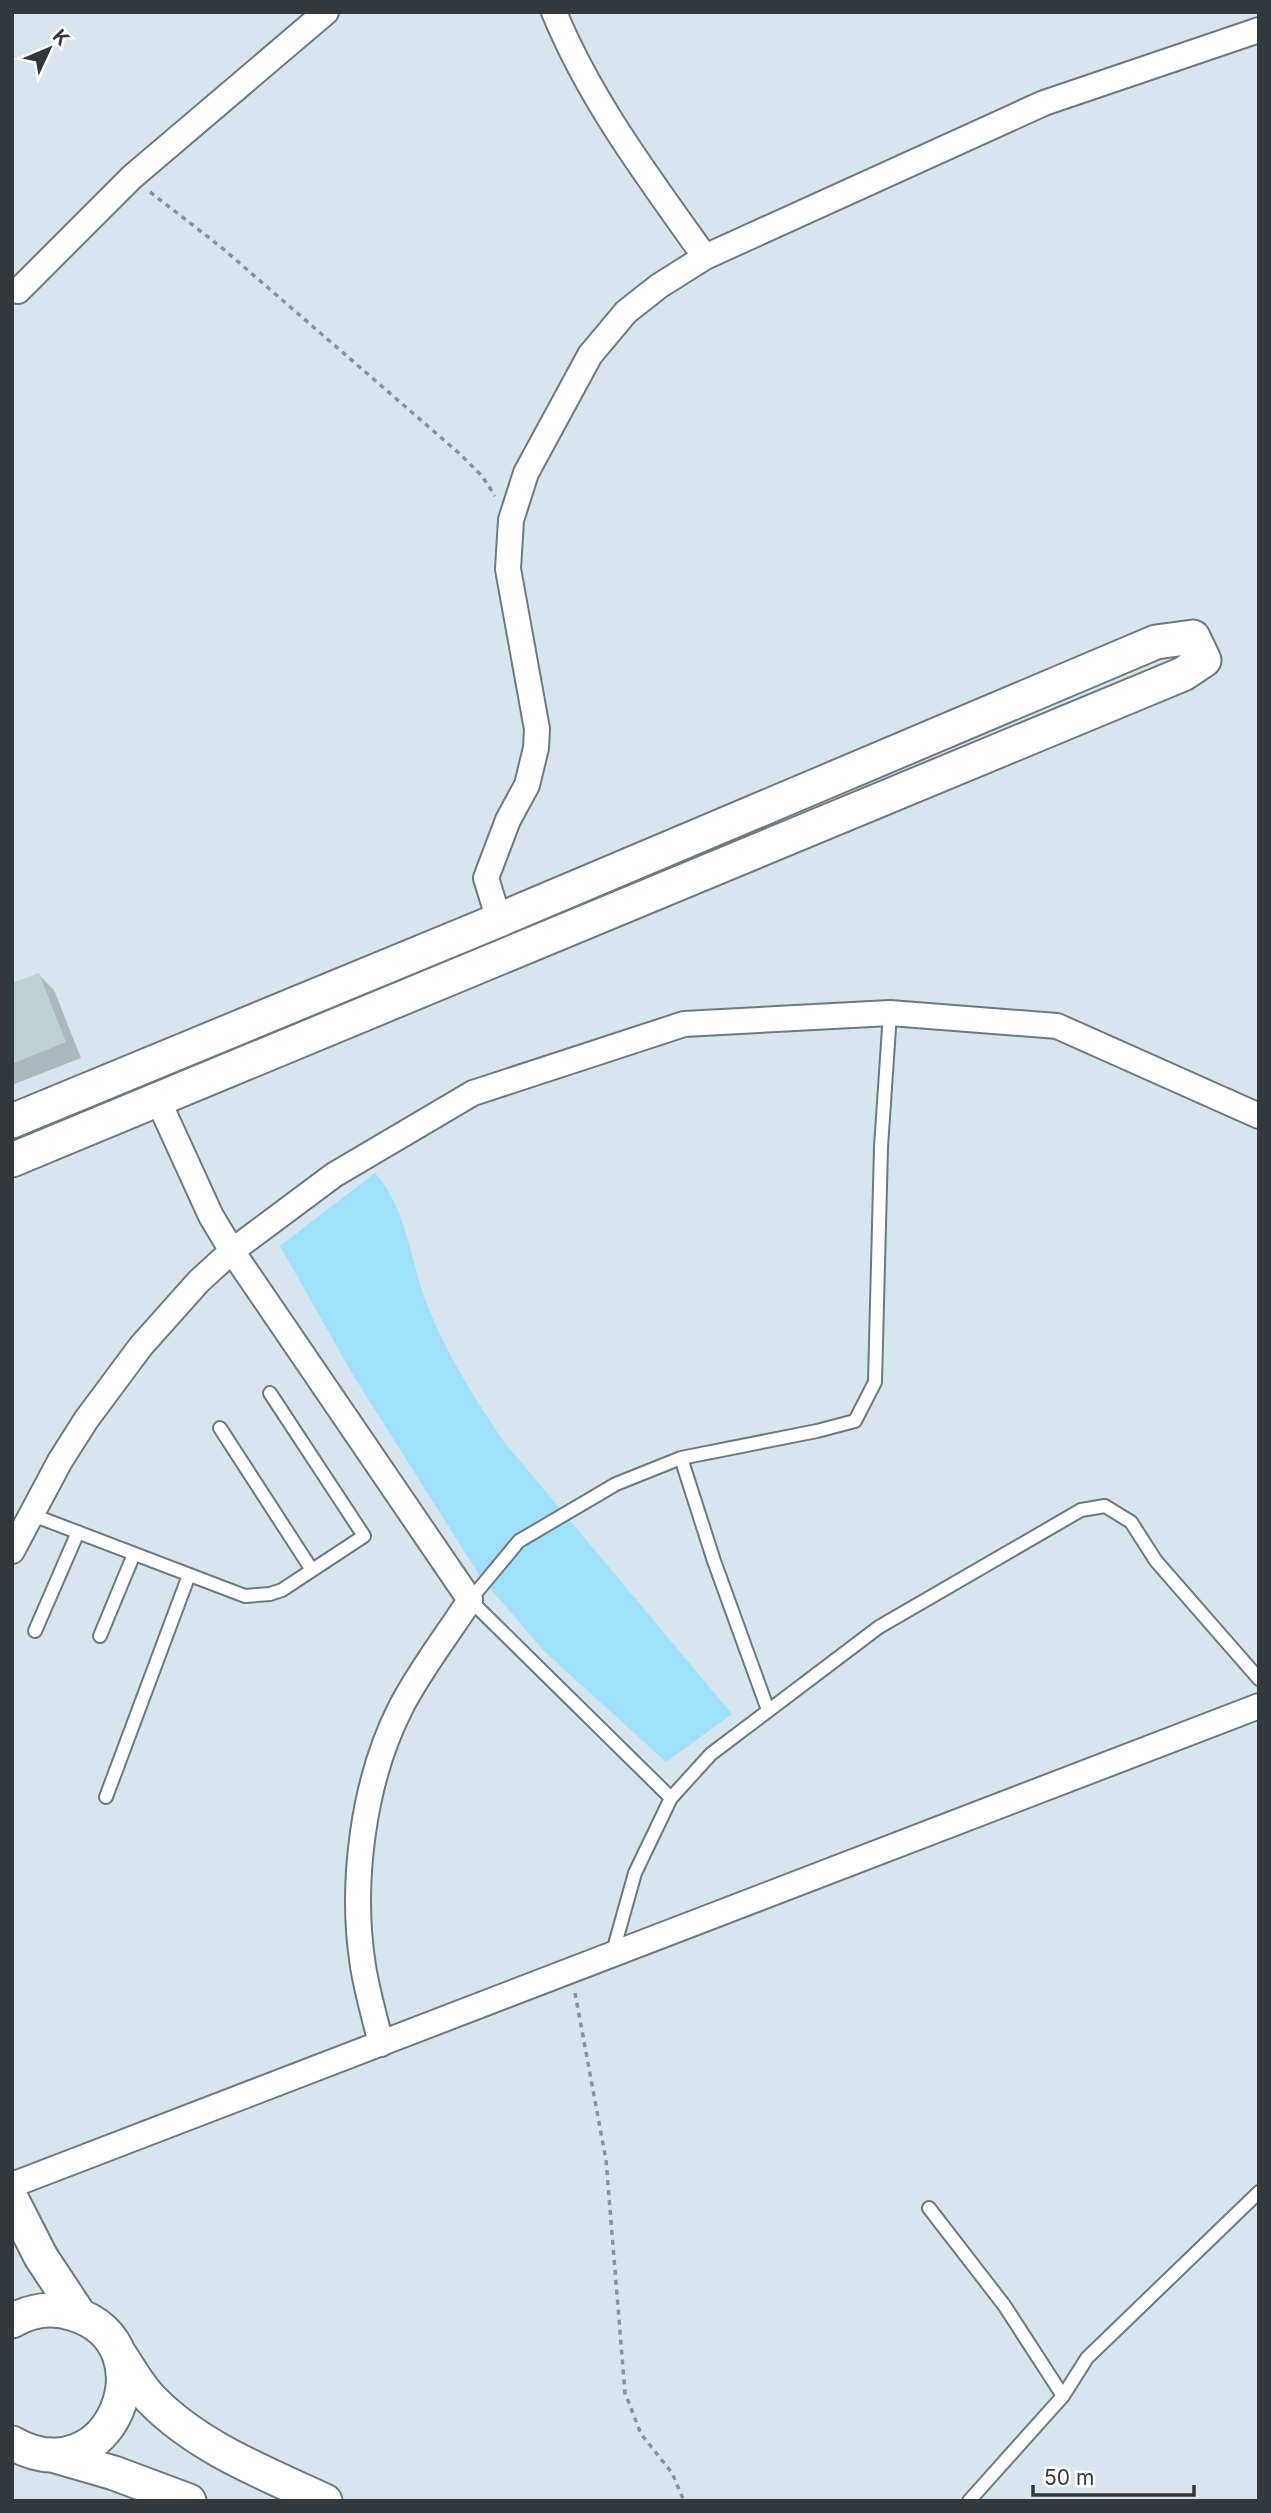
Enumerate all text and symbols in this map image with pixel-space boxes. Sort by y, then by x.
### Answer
north arrow [14,14,84,84]
text: K [48,25,74,51]
scale bar [1033,2454,1194,2498]
text: 50 m [1044,2465,1094,2490]

